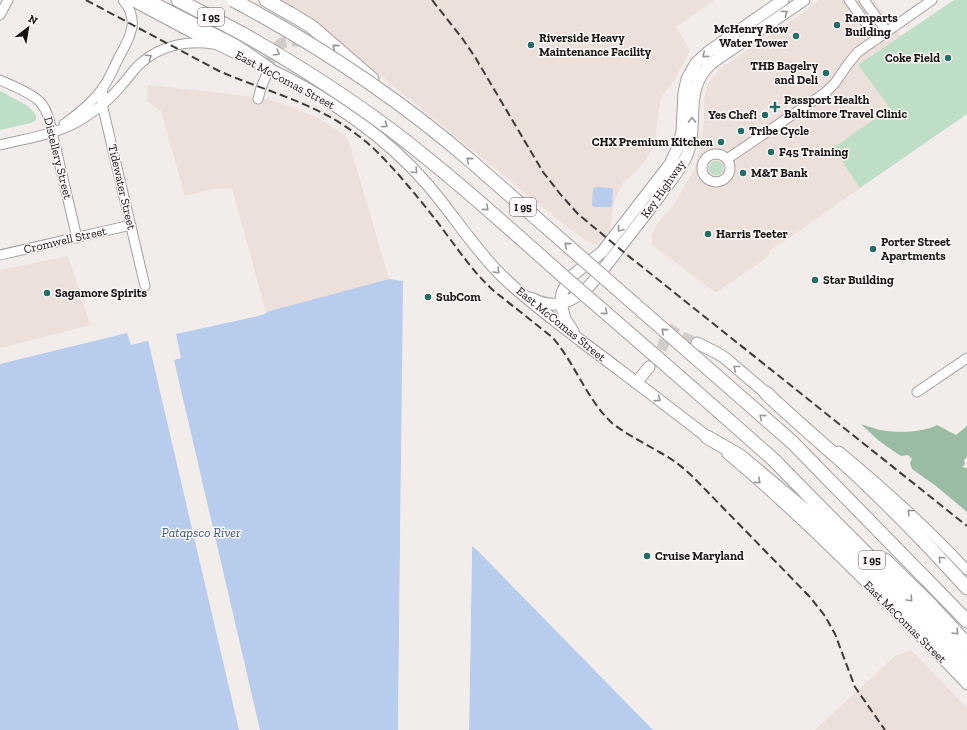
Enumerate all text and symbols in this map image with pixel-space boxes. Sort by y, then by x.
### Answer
north arrow [8,8,48,48]
road number: I 95 [198,8,224,26]
one-way arrow [781,10,788,18]
place label: Ramparts Building [845,11,898,39]
text: N [26,12,40,28]
marker: Ramparts Building [832,20,842,30]
place label: McHenry Row Water Tower [714,22,789,50]
place label: Riverside Heavy Maintenance Facility [539,31,652,59]
marker: McHenry Row Water Tower [791,31,801,41]
marker: Riverside Heavy Maintenance Facility [526,40,536,50]
one-way arrow [332,44,340,52]
street label: East McComas Street [233,48,338,112]
one-way arrow [273,49,280,56]
one-way arrow [703,50,710,57]
place label: Coke Field [885,51,940,65]
marker: Coke Field [943,53,953,63]
one-way arrow [145,55,152,62]
place label: THB Bagelry and Deli [750,59,819,87]
marker: THB Bagelry and Deli [821,68,831,78]
place label: Passport Health Baltimore Travel Clinic [784,93,907,121]
marker: Passport Health Baltimore Travel Clinic [769,101,781,113]
place label: Yes Chef! [708,108,757,122]
marker: Yes Chef! [760,110,770,120]
street label: Distellery Street [41,115,75,201]
one-way arrow [688,117,697,123]
one-way arrow [381,120,388,127]
place label: Tribe Cycle [749,124,809,138]
marker: Tribe Cycle [736,126,746,136]
place label: CHX Premium Kitchen [592,135,713,149]
marker: CHX Premium Kitchen [716,137,726,147]
street label: Tidewater Street [105,143,139,232]
place label: F45 Training [779,145,849,159]
marker: F45 Training [766,147,776,157]
street label: Key Highway [638,156,689,221]
one-way arrow [466,157,474,164]
one-way arrow [410,166,418,174]
place label: M&T Bank [751,166,808,180]
marker: M&T Bank [738,168,748,178]
road number: I 95 [510,198,536,216]
one-way arrow [481,203,488,210]
street label: Cromwell Street [22,224,108,256]
one-way arrow [618,224,625,231]
place label: Harris Teeter [716,227,788,241]
marker: Harris Teeter [703,229,713,239]
place label: Porter Street Apartments [881,235,951,263]
one-way arrow [564,243,571,250]
marker: Porter Street Apartments [868,244,878,254]
one-way arrow [492,266,500,274]
place label: Star Building [823,273,894,287]
marker: Star Building [810,275,820,285]
street label: East McComas Street [514,284,609,365]
place label: Sagamore Spirits [55,286,148,300]
marker: Sagamore Spirits [42,288,52,298]
place label: SubCom [436,290,481,304]
marker: SubCom [423,292,433,302]
one-way arrow [600,307,607,314]
one-way arrow [662,329,669,336]
one-way arrow [734,365,741,372]
one-way arrow [654,395,661,402]
one-way arrow [759,414,767,421]
one-way arrow [753,476,761,483]
one-way arrow [907,510,915,517]
water label: Patapsco River [162,525,241,540]
place label: Cruise Maryland [655,549,744,563]
marker: Cruise Maryland [642,551,652,561]
road number: I 95 [859,551,885,569]
one-way arrow [938,556,945,564]
street label: East McComas Street [861,578,950,667]
one-way arrow [906,594,913,602]
one-way arrow [951,627,959,635]

